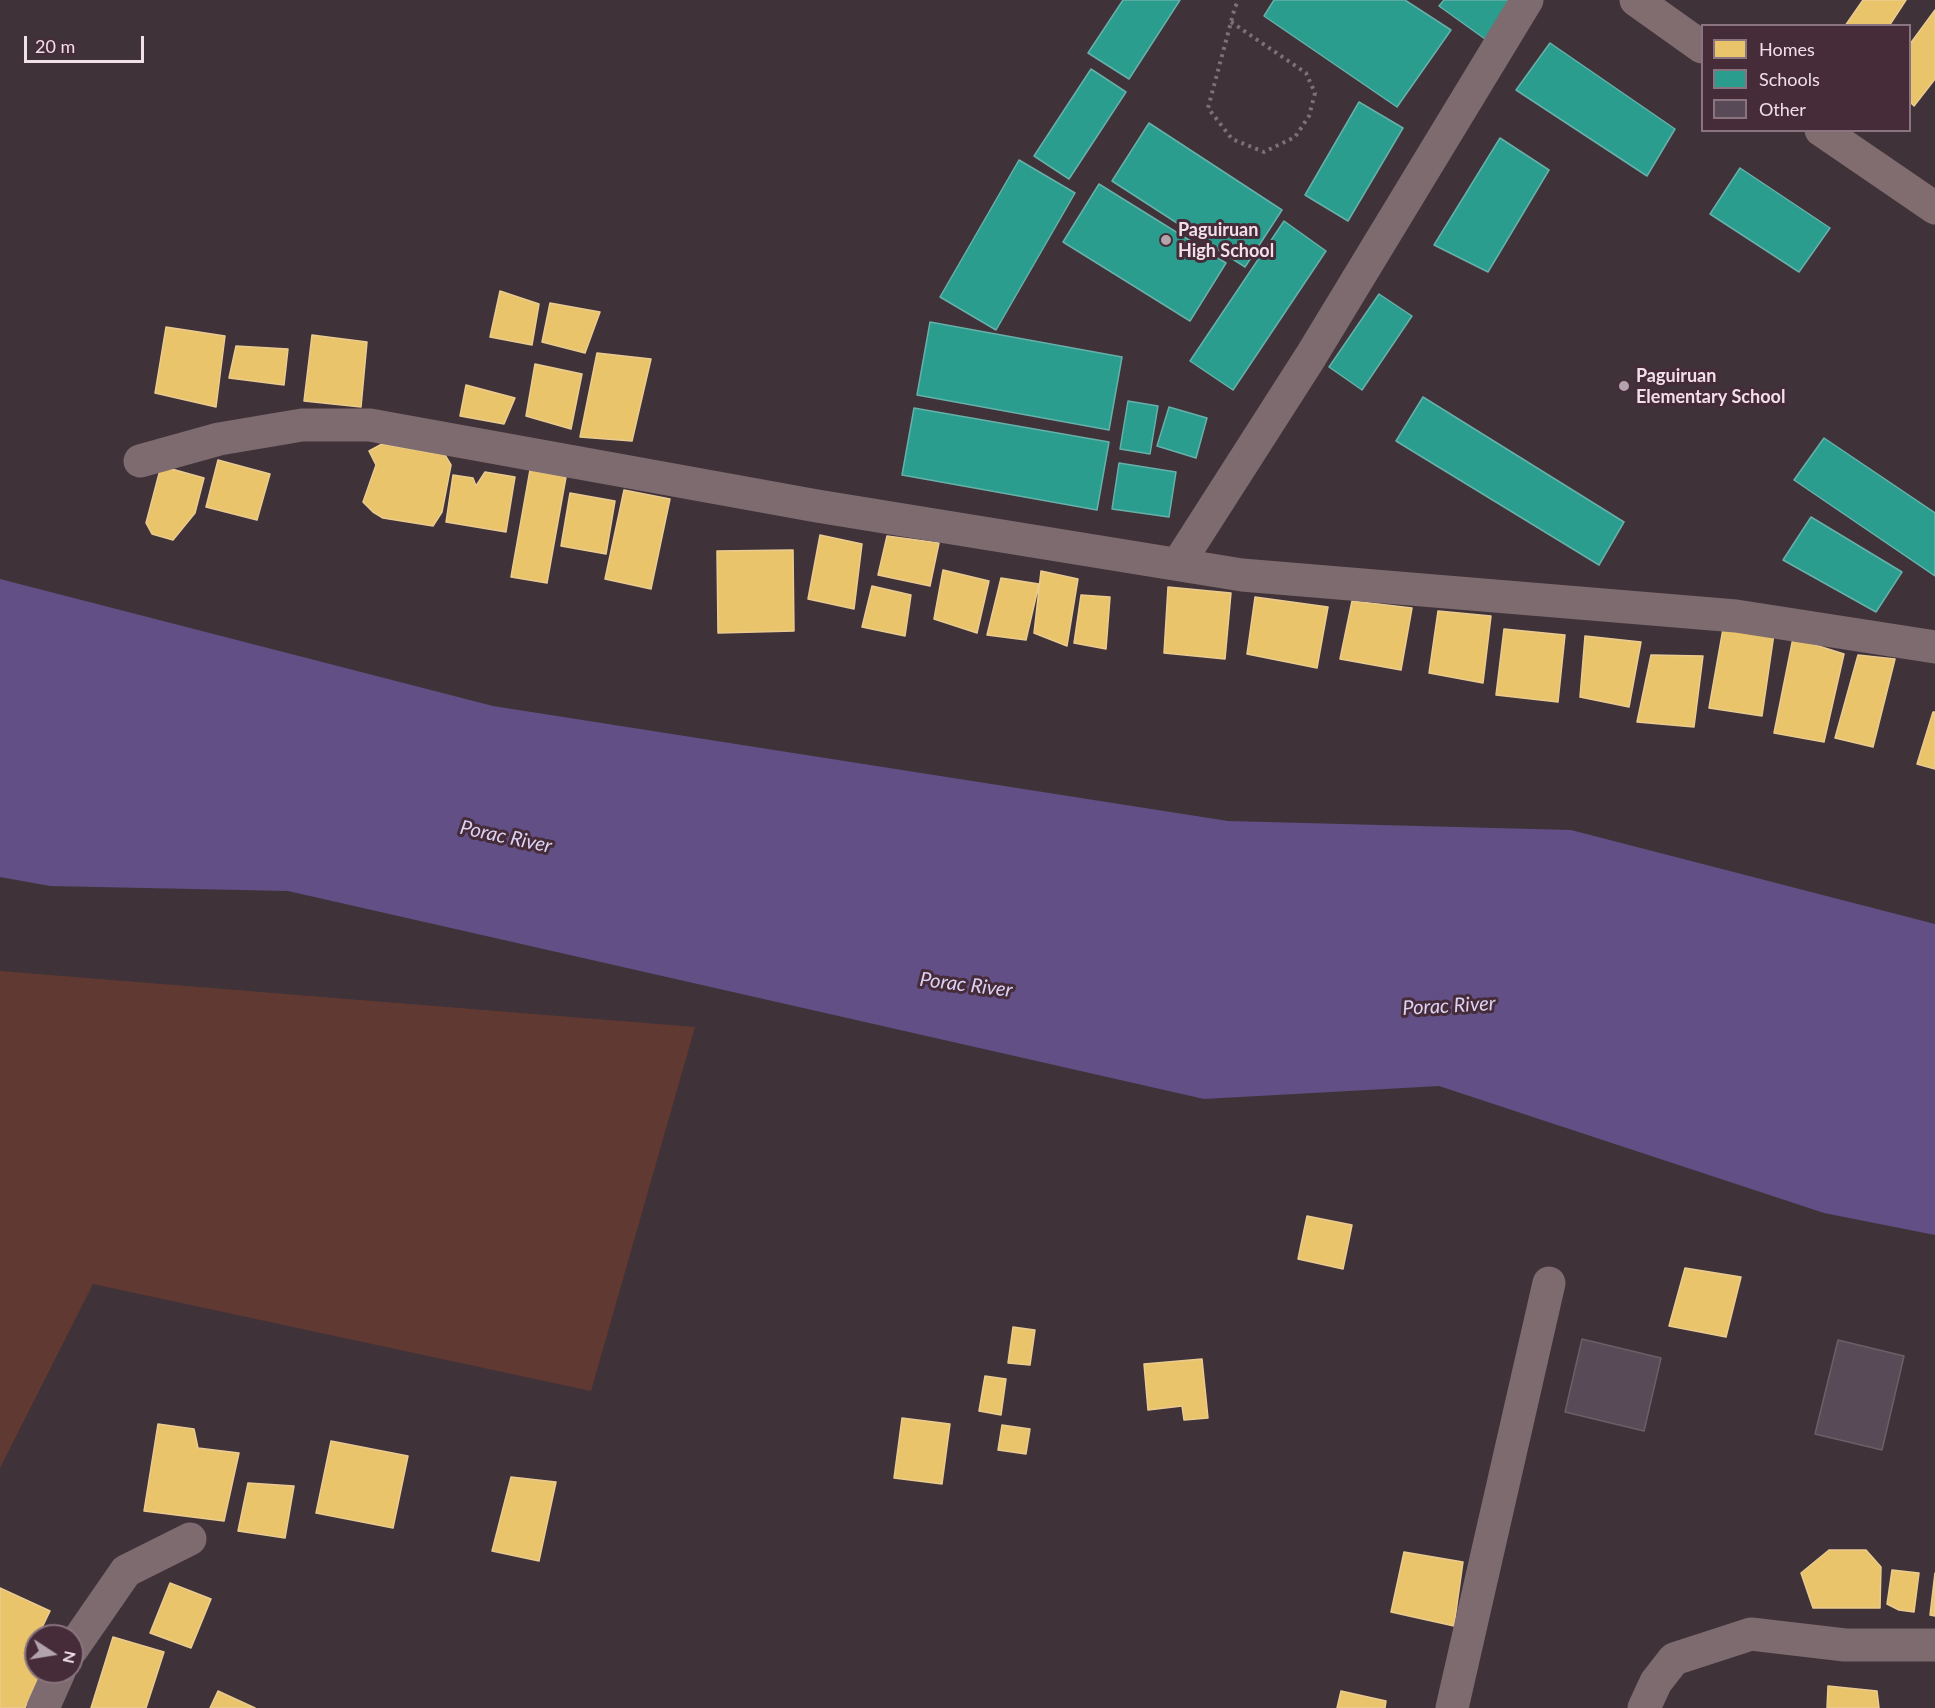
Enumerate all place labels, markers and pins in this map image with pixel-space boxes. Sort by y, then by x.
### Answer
place label: Paguiruan High School [1178,219,1274,262]
marker: Paguiruan High School [1159,233,1173,247]
place label: Paguiruan Elementary School [1636,365,1785,407]
marker: Paguiruan Elementary School [1617,379,1631,393]

